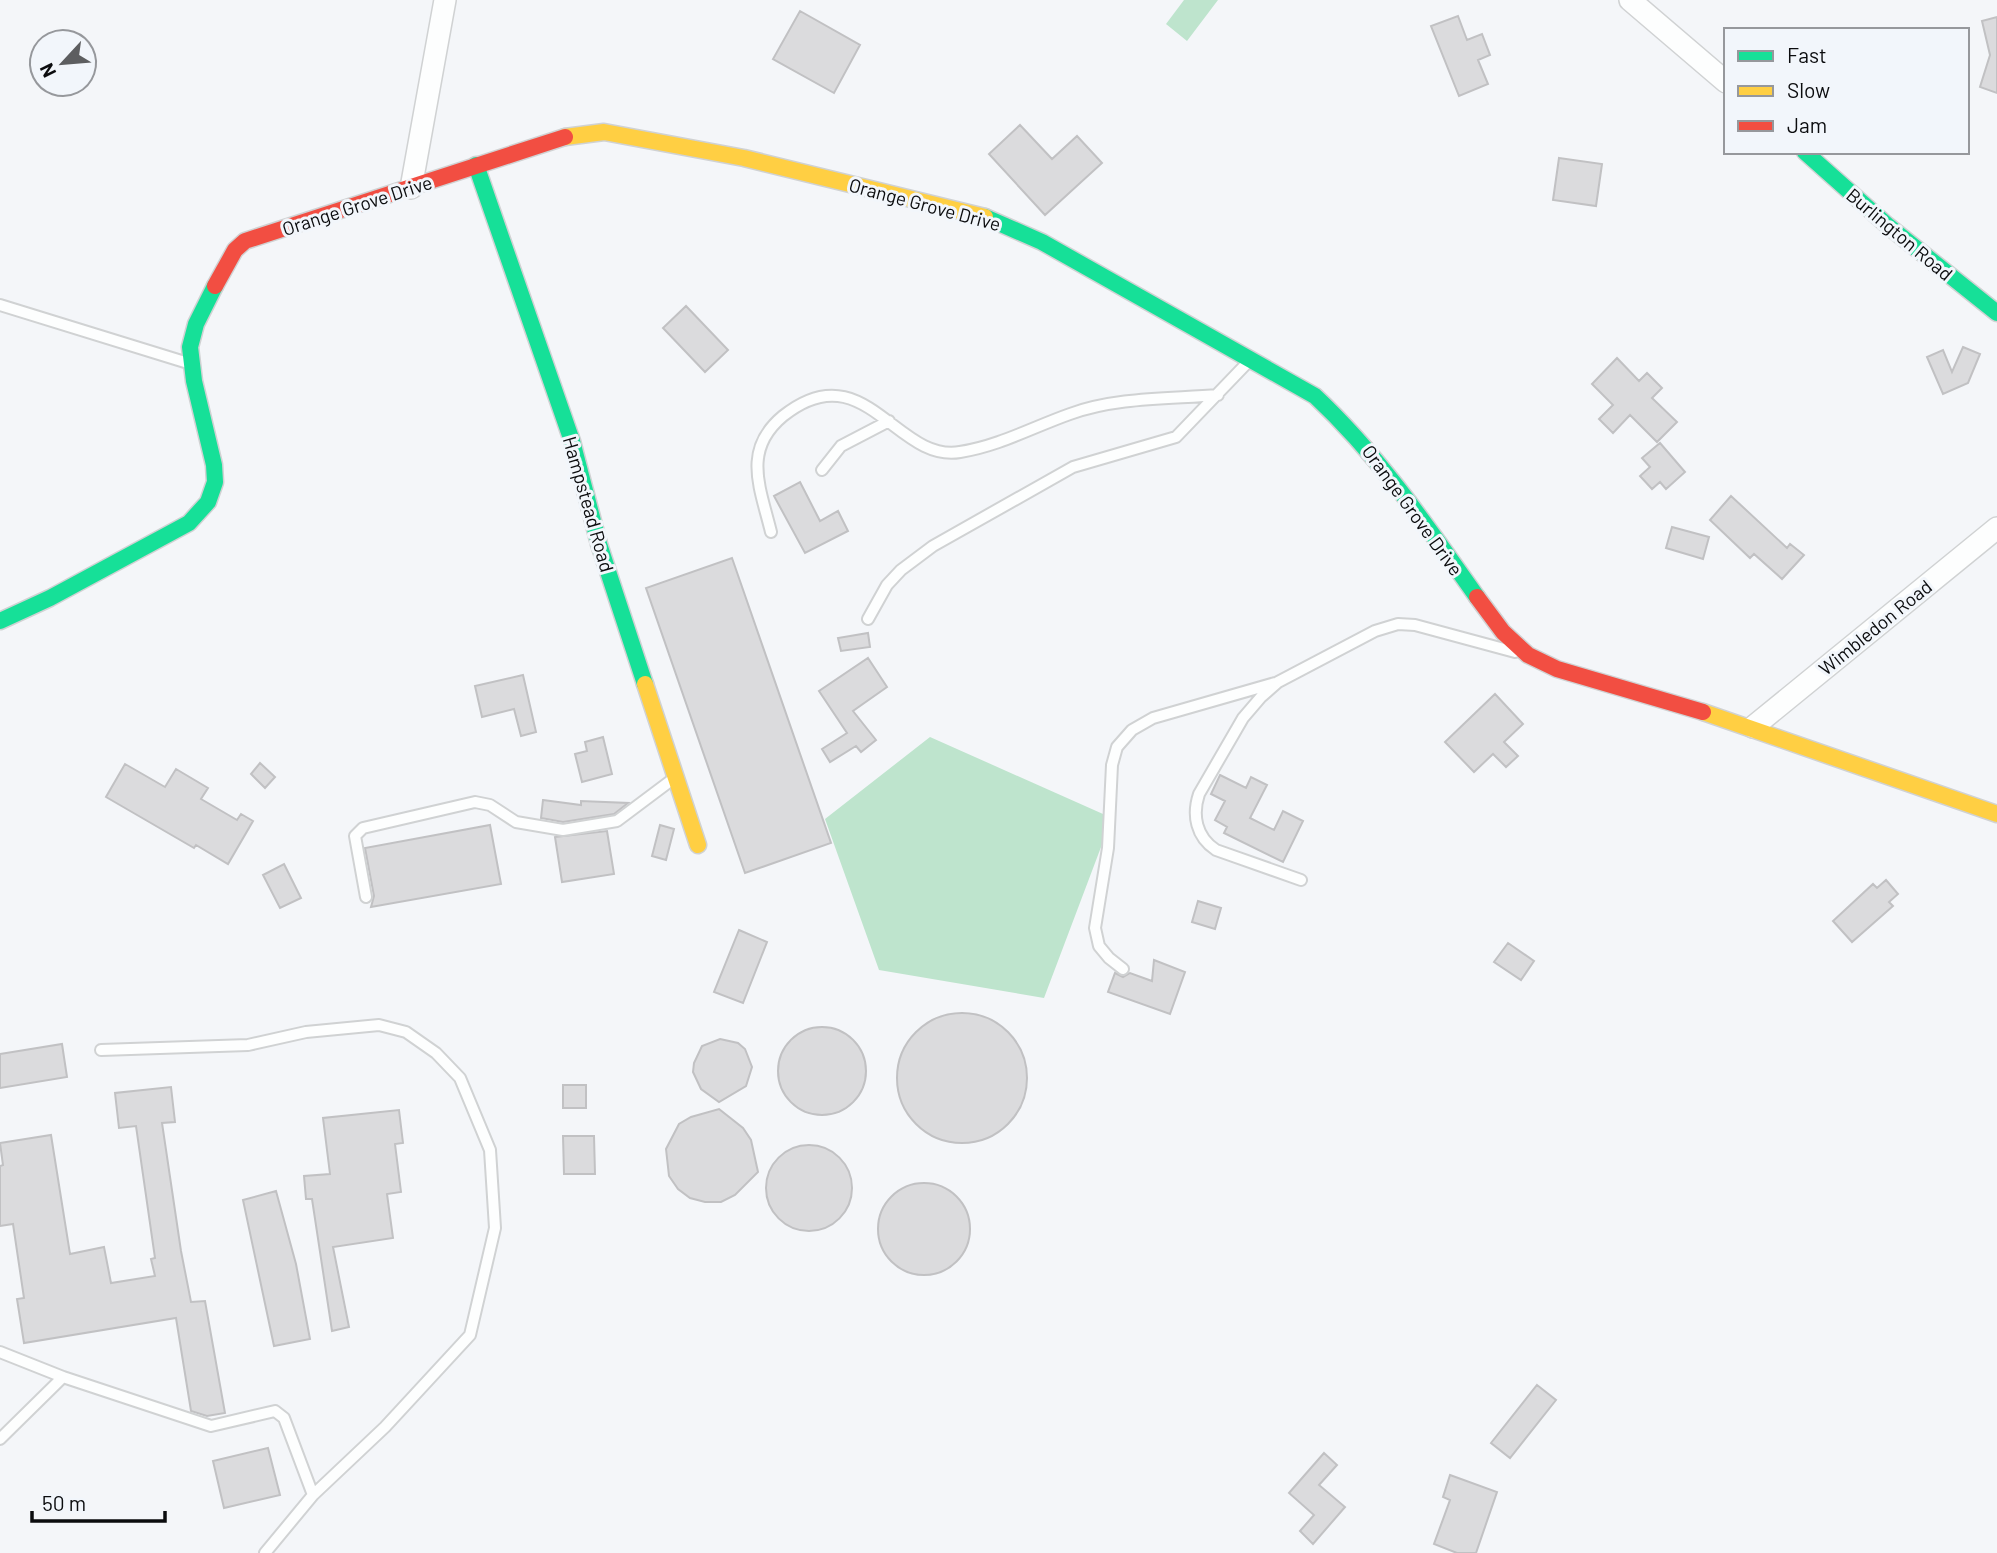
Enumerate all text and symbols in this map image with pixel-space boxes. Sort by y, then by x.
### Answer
north arrow [28,28,98,98]
legend [1724,28,1969,154]
text: Fast [1787,42,1827,67]
text: N [34,60,60,81]
text: Slow [1787,77,1830,102]
text: Jam [1787,112,1827,137]
street label: Orange Grove Drive [279,170,435,240]
street label: Orange Grove Drive [847,173,1003,235]
street label: Burlington Road [1842,183,1958,285]
street label: Hampstead Road [559,434,619,574]
street label: Orange Grove Drive [1358,440,1468,580]
street label: Wimbledon Road [1814,574,1936,680]
scale bar [32,1480,164,1524]
text: 50 m [42,1490,86,1515]

